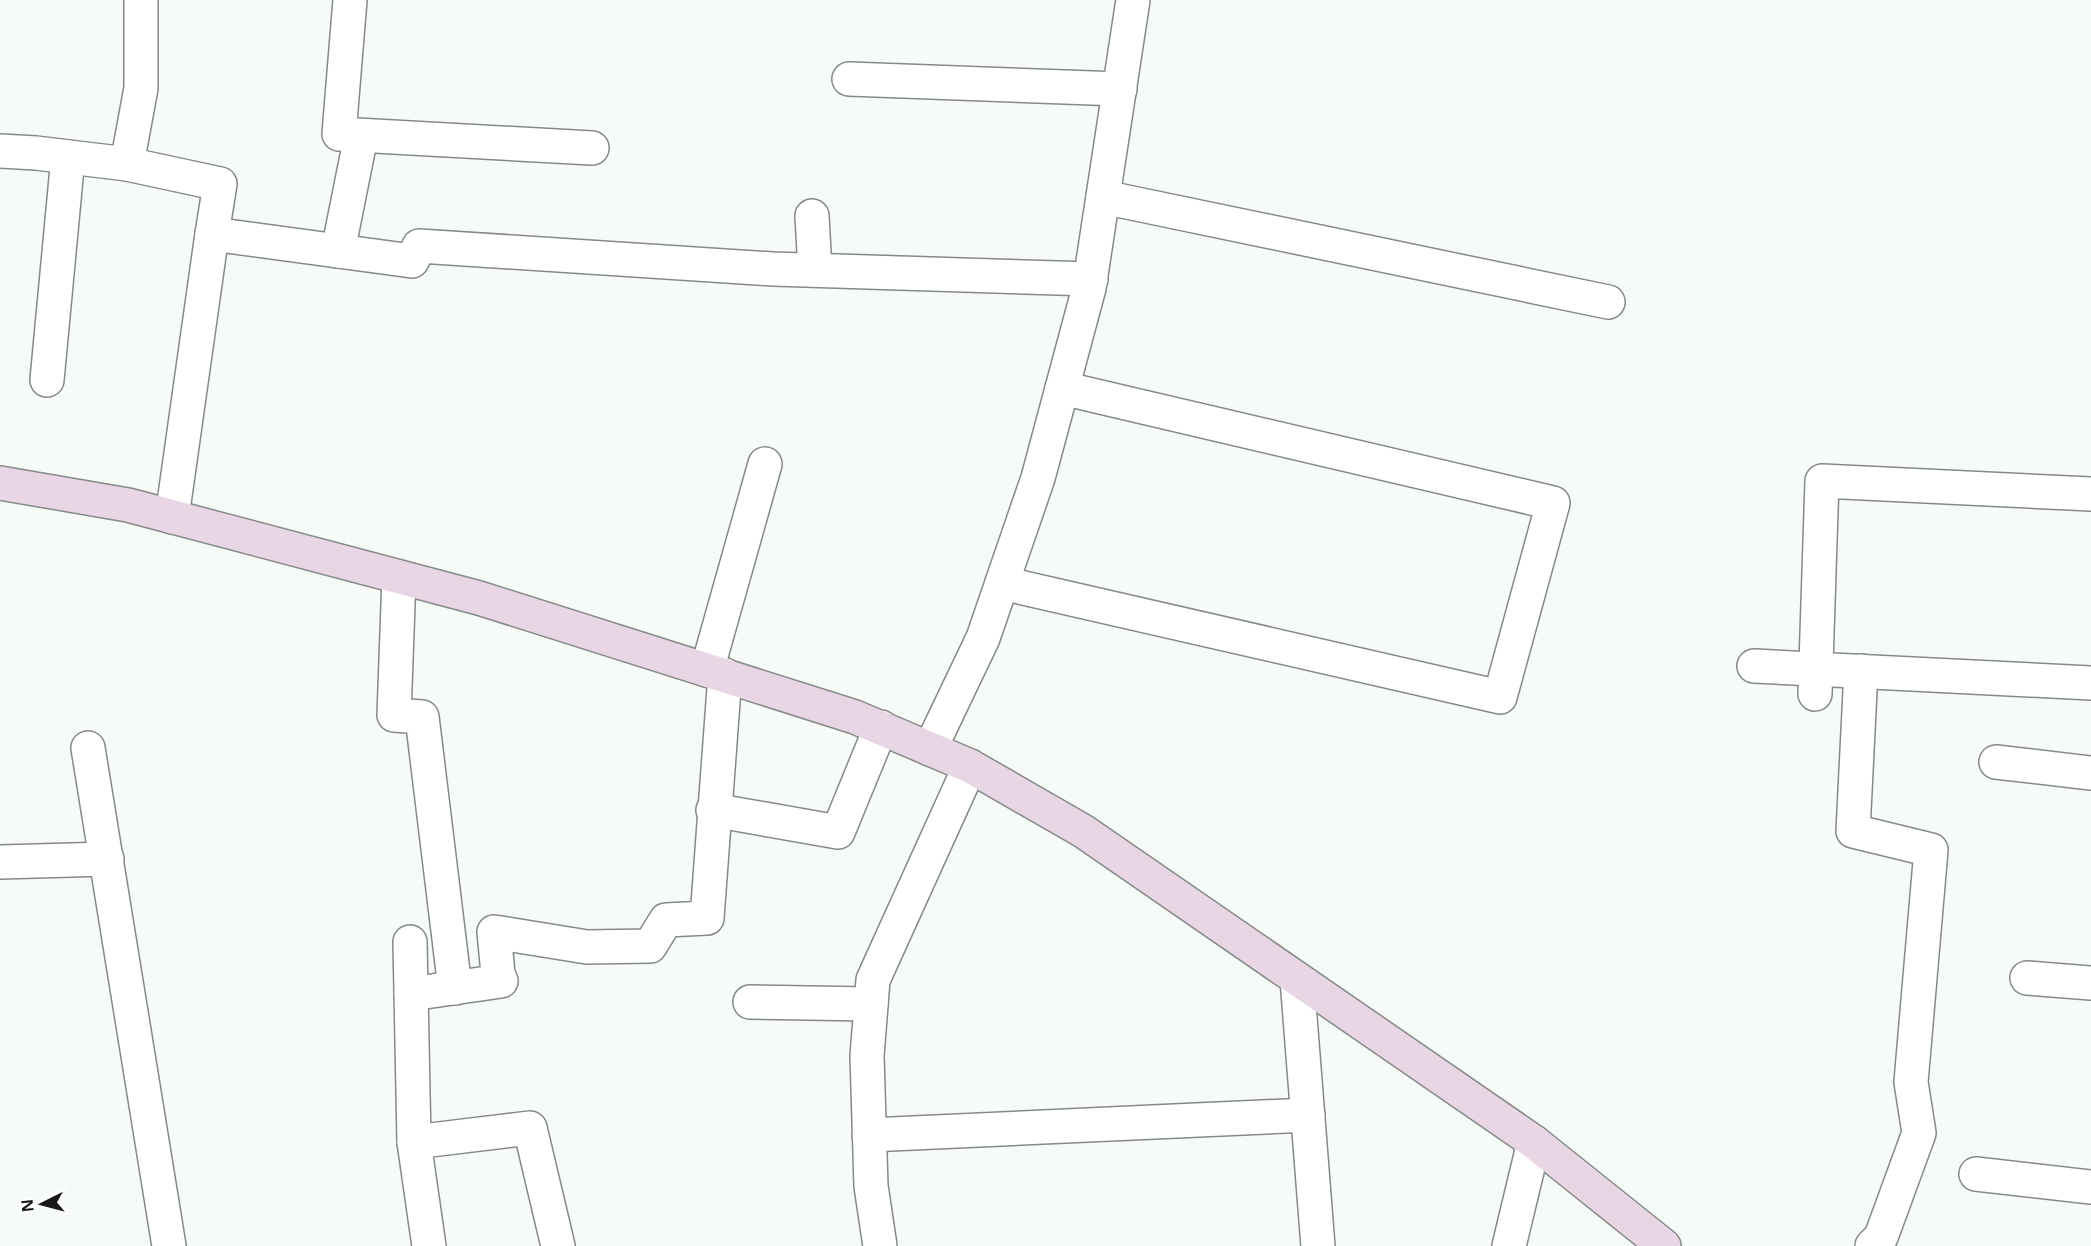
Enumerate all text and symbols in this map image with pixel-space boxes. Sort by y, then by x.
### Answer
north arrow [12,1174,72,1234]
text: N [15,1198,39,1213]

